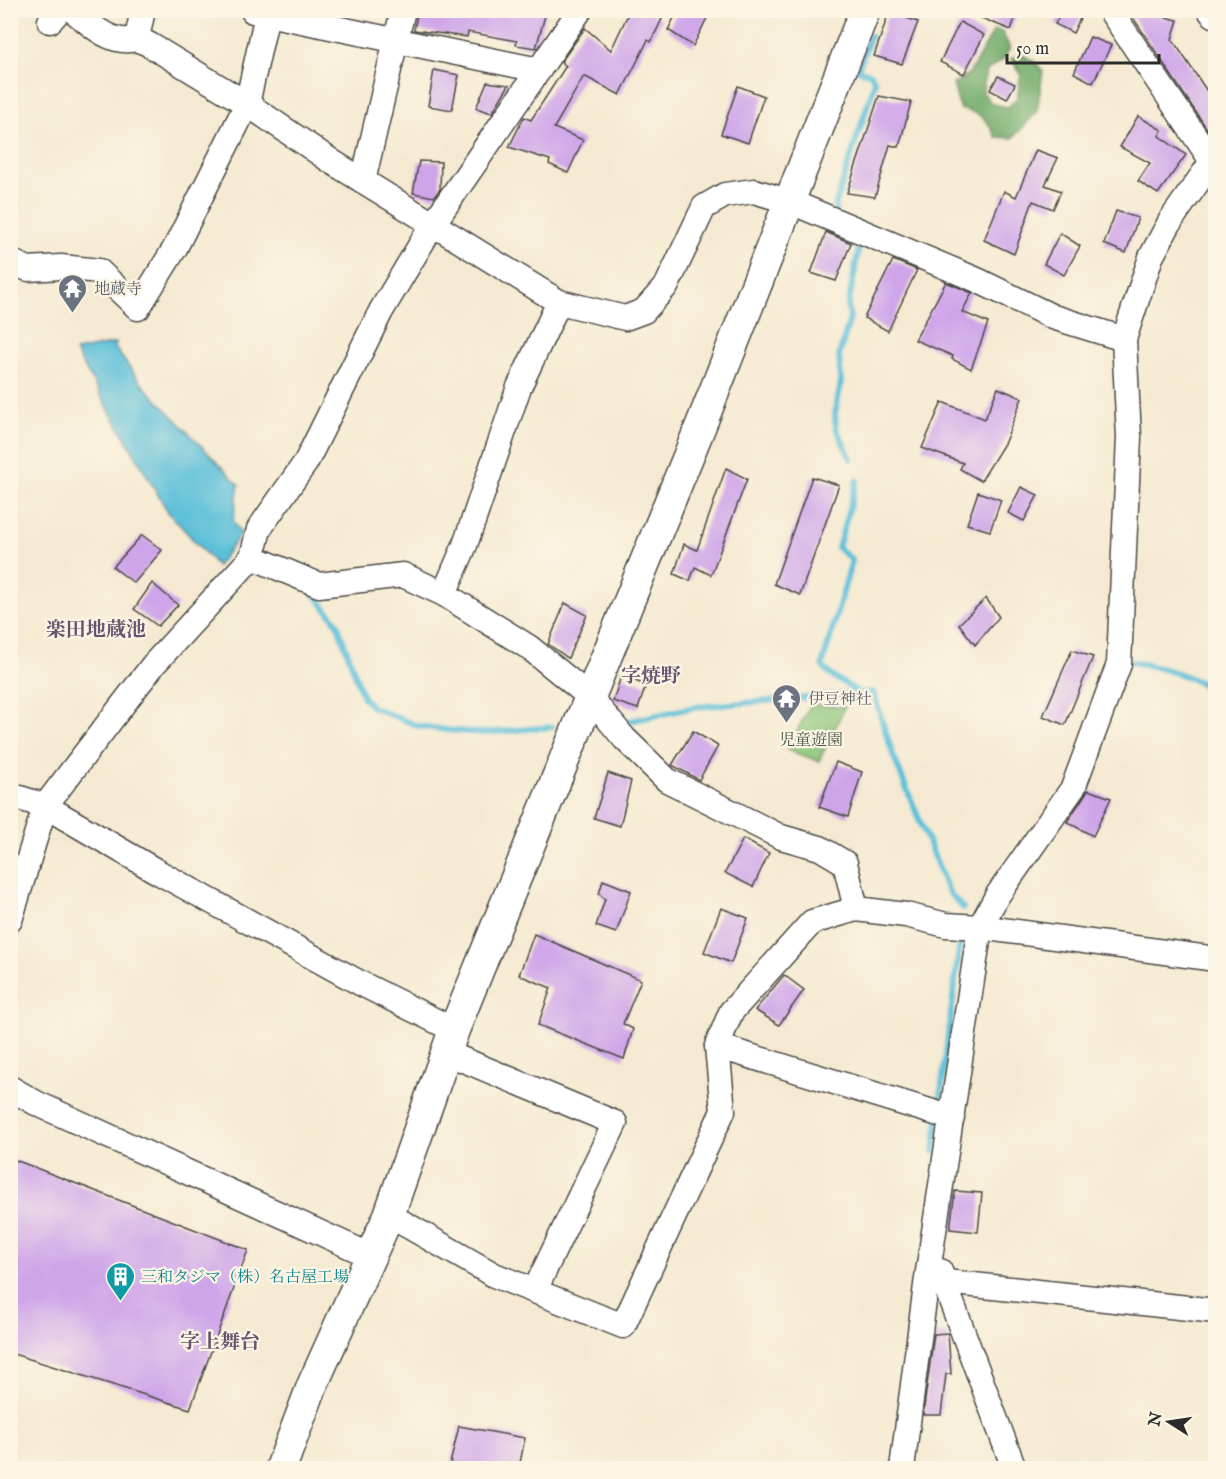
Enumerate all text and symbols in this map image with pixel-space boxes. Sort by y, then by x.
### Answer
scale bar [1007,27,1158,65]
text: 50 m [1016,38,1049,61]
temple icon: 地蔵寺 [57,272,89,314]
place label: 地蔵寺 [94,280,142,300]
district label: 楽田地蔵池 [46,618,146,643]
district label: 字焼野 [621,664,681,689]
temple icon: 伊豆神社 [771,682,803,724]
place label: 伊豆神社 [808,690,872,710]
park label: 児童遊園 [779,731,843,751]
building icon: 三和タジマ（株）名古屋工場 [104,1260,136,1302]
place label: 三和タジマ（株）名古屋工場 [141,1268,349,1288]
district label: 字上舞台 [180,1330,260,1355]
north arrow [1139,1392,1199,1452]
text: N [1145,1410,1168,1429]

